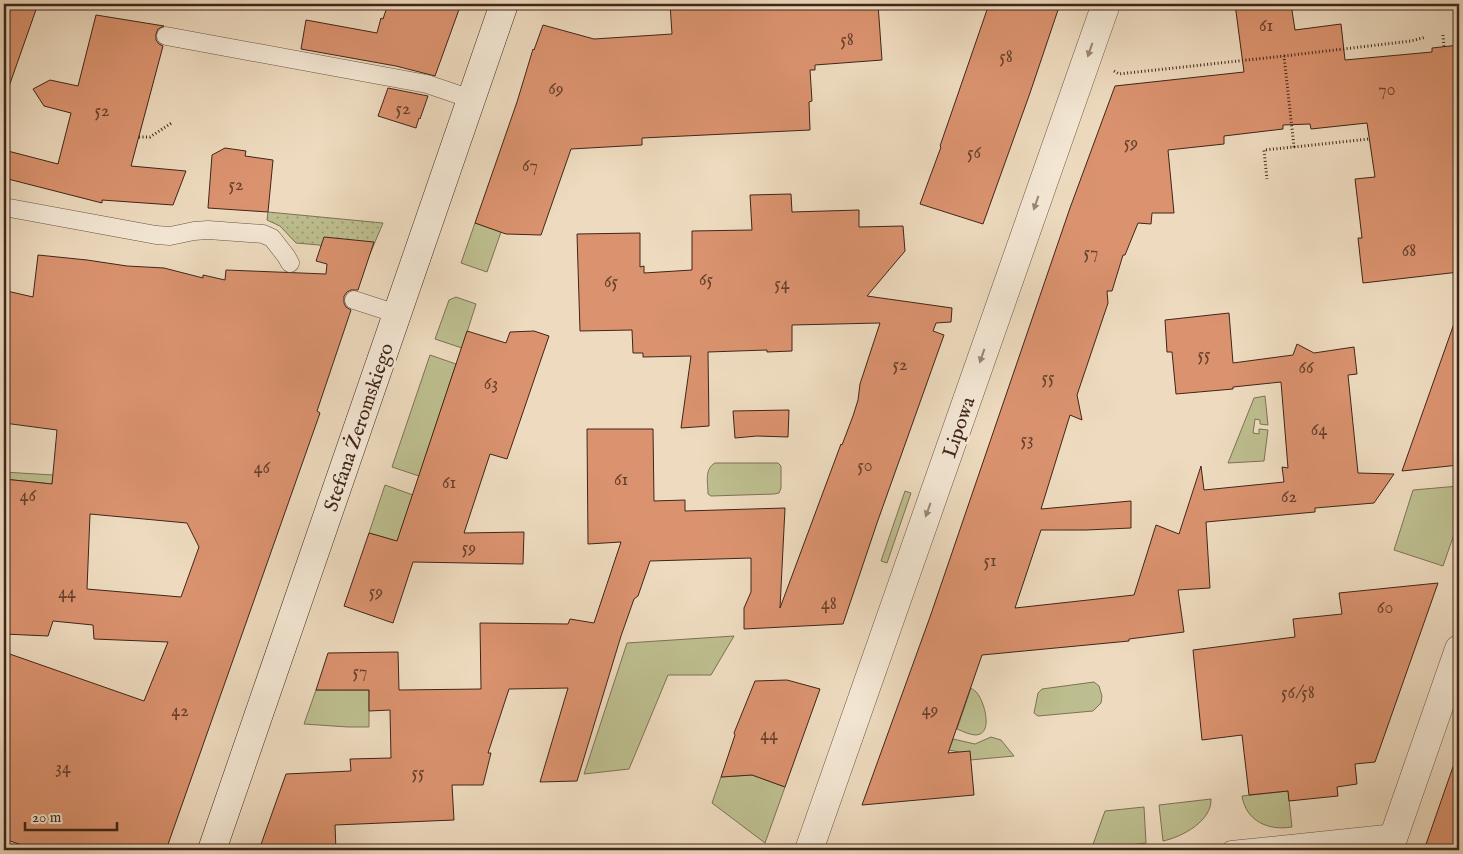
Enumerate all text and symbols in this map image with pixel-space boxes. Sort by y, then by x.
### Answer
house number: 61 [1259,15,1273,38]
house number: 58 [840,29,854,52]
one-way arrow [1086,43,1094,58]
house number: 58 [999,46,1013,69]
house number: 69 [548,78,564,101]
house number: 70 [1378,79,1396,102]
house number: 52 [396,98,410,121]
house number: 52 [95,100,109,123]
house number: 59 [1124,132,1138,155]
house number: 56 [967,142,981,165]
house number: 67 [522,155,538,178]
house number: 52 [229,174,243,197]
one-way arrow [1032,196,1040,211]
house number: 68 [1402,240,1416,263]
house number: 57 [1084,242,1098,265]
house number: 65 [699,269,714,292]
house number: 65 [604,271,619,294]
house number: 54 [774,273,790,296]
street label: Stefana Żeromskiego [319,340,400,515]
house number: 55 [1197,344,1211,367]
one-way arrow [978,349,985,364]
house number: 52 [893,354,907,377]
house number: 66 [1298,357,1314,380]
house number: 55 [1041,367,1055,390]
house number: 63 [484,373,498,396]
street label: Lipowa [937,393,982,461]
house number: 64 [1311,419,1327,442]
house number: 53 [1020,429,1034,452]
house number: 50 [857,455,873,478]
house number: 46 [254,457,271,480]
house number: 61 [614,469,628,492]
house number: 61 [442,472,456,495]
house number: 46 [20,485,37,508]
house number: 62 [1281,486,1297,509]
one-way arrow [924,502,931,517]
house number: 59 [462,537,476,560]
house number: 51 [983,550,997,573]
house number: 59 [369,581,383,604]
house number: 44 [58,582,76,605]
house number: 48 [821,593,837,616]
house number: 60 [1377,597,1393,620]
house number: 57 [353,661,367,684]
house number: 56/58 [1281,682,1315,705]
house number: 49 [922,699,938,722]
house number: 42 [171,700,189,723]
house number: 44 [760,724,778,747]
house number: 34 [55,757,71,780]
house number: 55 [411,762,425,785]
scale bar [25,799,118,831]
text: 20 m [32,808,62,827]

